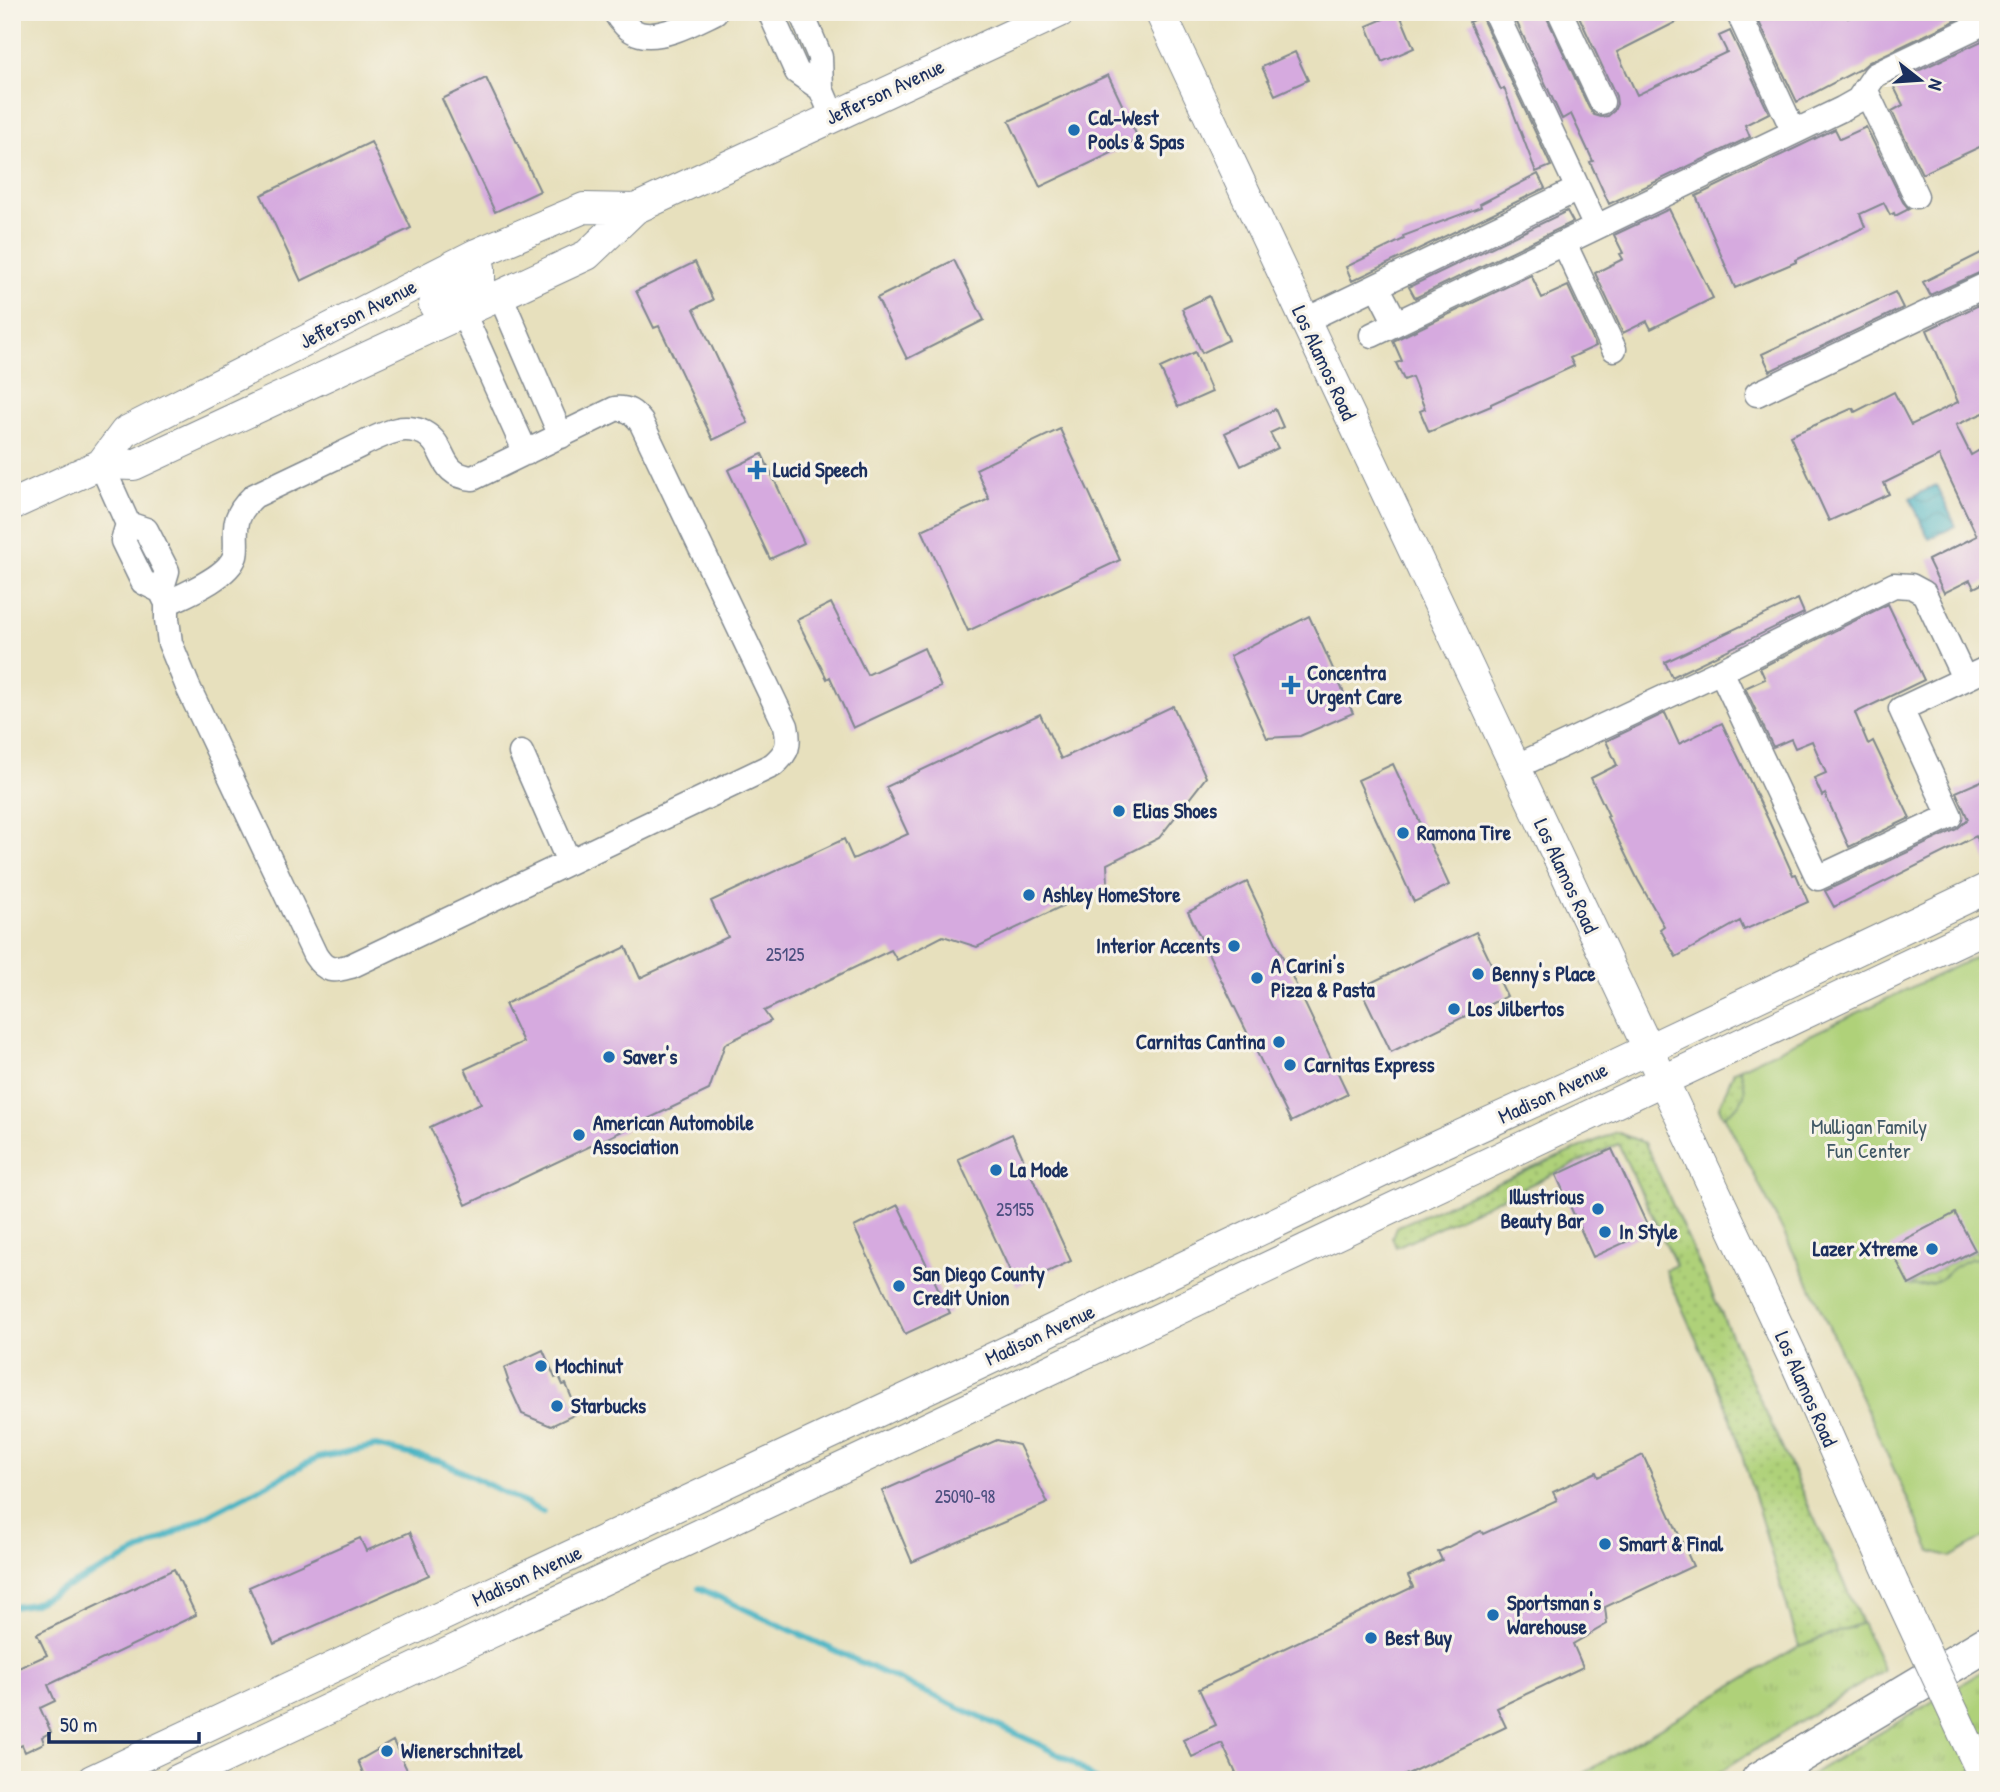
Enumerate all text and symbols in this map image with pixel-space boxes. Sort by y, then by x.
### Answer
north arrow [1884,46,1954,116]
street label: Jefferson Avenue [821,51,949,132]
text: N [1922,76,1950,94]
place label: Cal-West Pools & Spas [1088,103,1184,157]
marker: Cal-West Pools & Spas [1066,122,1082,138]
street label: Jefferson Avenue [294,272,421,355]
street label: Los Alamos Road [1285,301,1364,425]
place label: Lucid Speech [773,455,868,485]
marker: Lucid Speech [747,460,767,480]
place label: Concentra Urgent Care [1307,658,1403,712]
marker: Concentra Urgent Care [1281,675,1301,695]
place label: Elias Shoes [1133,796,1217,825]
marker: Elias Shoes [1111,803,1127,819]
street label: Los Alamos Road [1527,814,1606,938]
place label: Ramona Tire [1417,818,1512,847]
marker: Ramona Tire [1395,825,1411,841]
place label: Ashley HomeStore [1043,880,1181,910]
marker: Ashley HomeStore [1021,887,1037,903]
place label: Interior Accents [1096,931,1220,960]
marker: Interior Accents [1226,938,1242,954]
house number: 25125 [766,942,805,967]
place label: A Carini's Pizza & Pasta [1271,951,1375,1004]
place label: Benny's Place [1492,959,1596,989]
marker: Benny's Place [1470,966,1486,982]
marker: A Carini's Pizza & Pasta [1249,970,1265,986]
place label: Los Jilbertos [1468,994,1564,1023]
marker: Los Jilbertos [1446,1001,1462,1017]
place label: Carnitas Cantina [1136,1027,1266,1056]
marker: Carnitas Cantina [1271,1034,1287,1050]
place label: Saver's [623,1042,677,1071]
marker: Saver's [601,1049,617,1065]
place label: Carnitas Express [1304,1050,1435,1080]
street label: Madison Avenue [1493,1055,1612,1131]
marker: Carnitas Express [1282,1057,1298,1073]
place label: American Automobile Association [593,1108,754,1161]
park label: Mulligan Family Fun Center [1811,1112,1927,1165]
marker: American Automobile Association [571,1127,587,1143]
place label: La Mode [1010,1155,1069,1184]
marker: La Mode [988,1162,1004,1178]
place label: Illustrious Beauty Bar [1500,1182,1585,1236]
house number: 25155 [996,1197,1034,1222]
marker: Illustrious Beauty Bar [1590,1201,1606,1217]
place label: In Style [1619,1217,1679,1247]
marker: In Style [1597,1224,1613,1240]
place label: Lazer Xtreme [1813,1234,1919,1263]
marker: Lazer Xtreme [1924,1241,1940,1257]
place label: San Diego County Credit Union [913,1259,1045,1312]
marker: San Diego County Credit Union [891,1278,907,1294]
street label: Madison Avenue [980,1297,1099,1373]
street label: Los Alamos Road [1768,1327,1845,1451]
place label: Mochinut [555,1351,624,1380]
marker: Mochinut [533,1358,549,1374]
place label: Starbucks [571,1391,646,1420]
marker: Starbucks [549,1398,565,1414]
house number: 25090-98 [935,1484,995,1509]
place label: Smart & Final [1619,1529,1724,1558]
marker: Smart & Final [1597,1536,1613,1552]
street label: Madison Avenue [467,1538,586,1614]
place label: Sportsman's Warehouse [1507,1588,1601,1641]
marker: Sportsman's Warehouse [1485,1607,1501,1623]
place label: Best Buy [1385,1623,1452,1653]
marker: Best Buy [1363,1630,1379,1646]
scale bar [49,1701,200,1745]
text: 50 m [60,1710,97,1739]
place label: Wienerschnitzel [401,1736,523,1765]
marker: Wienerschnitzel [379,1743,395,1759]

